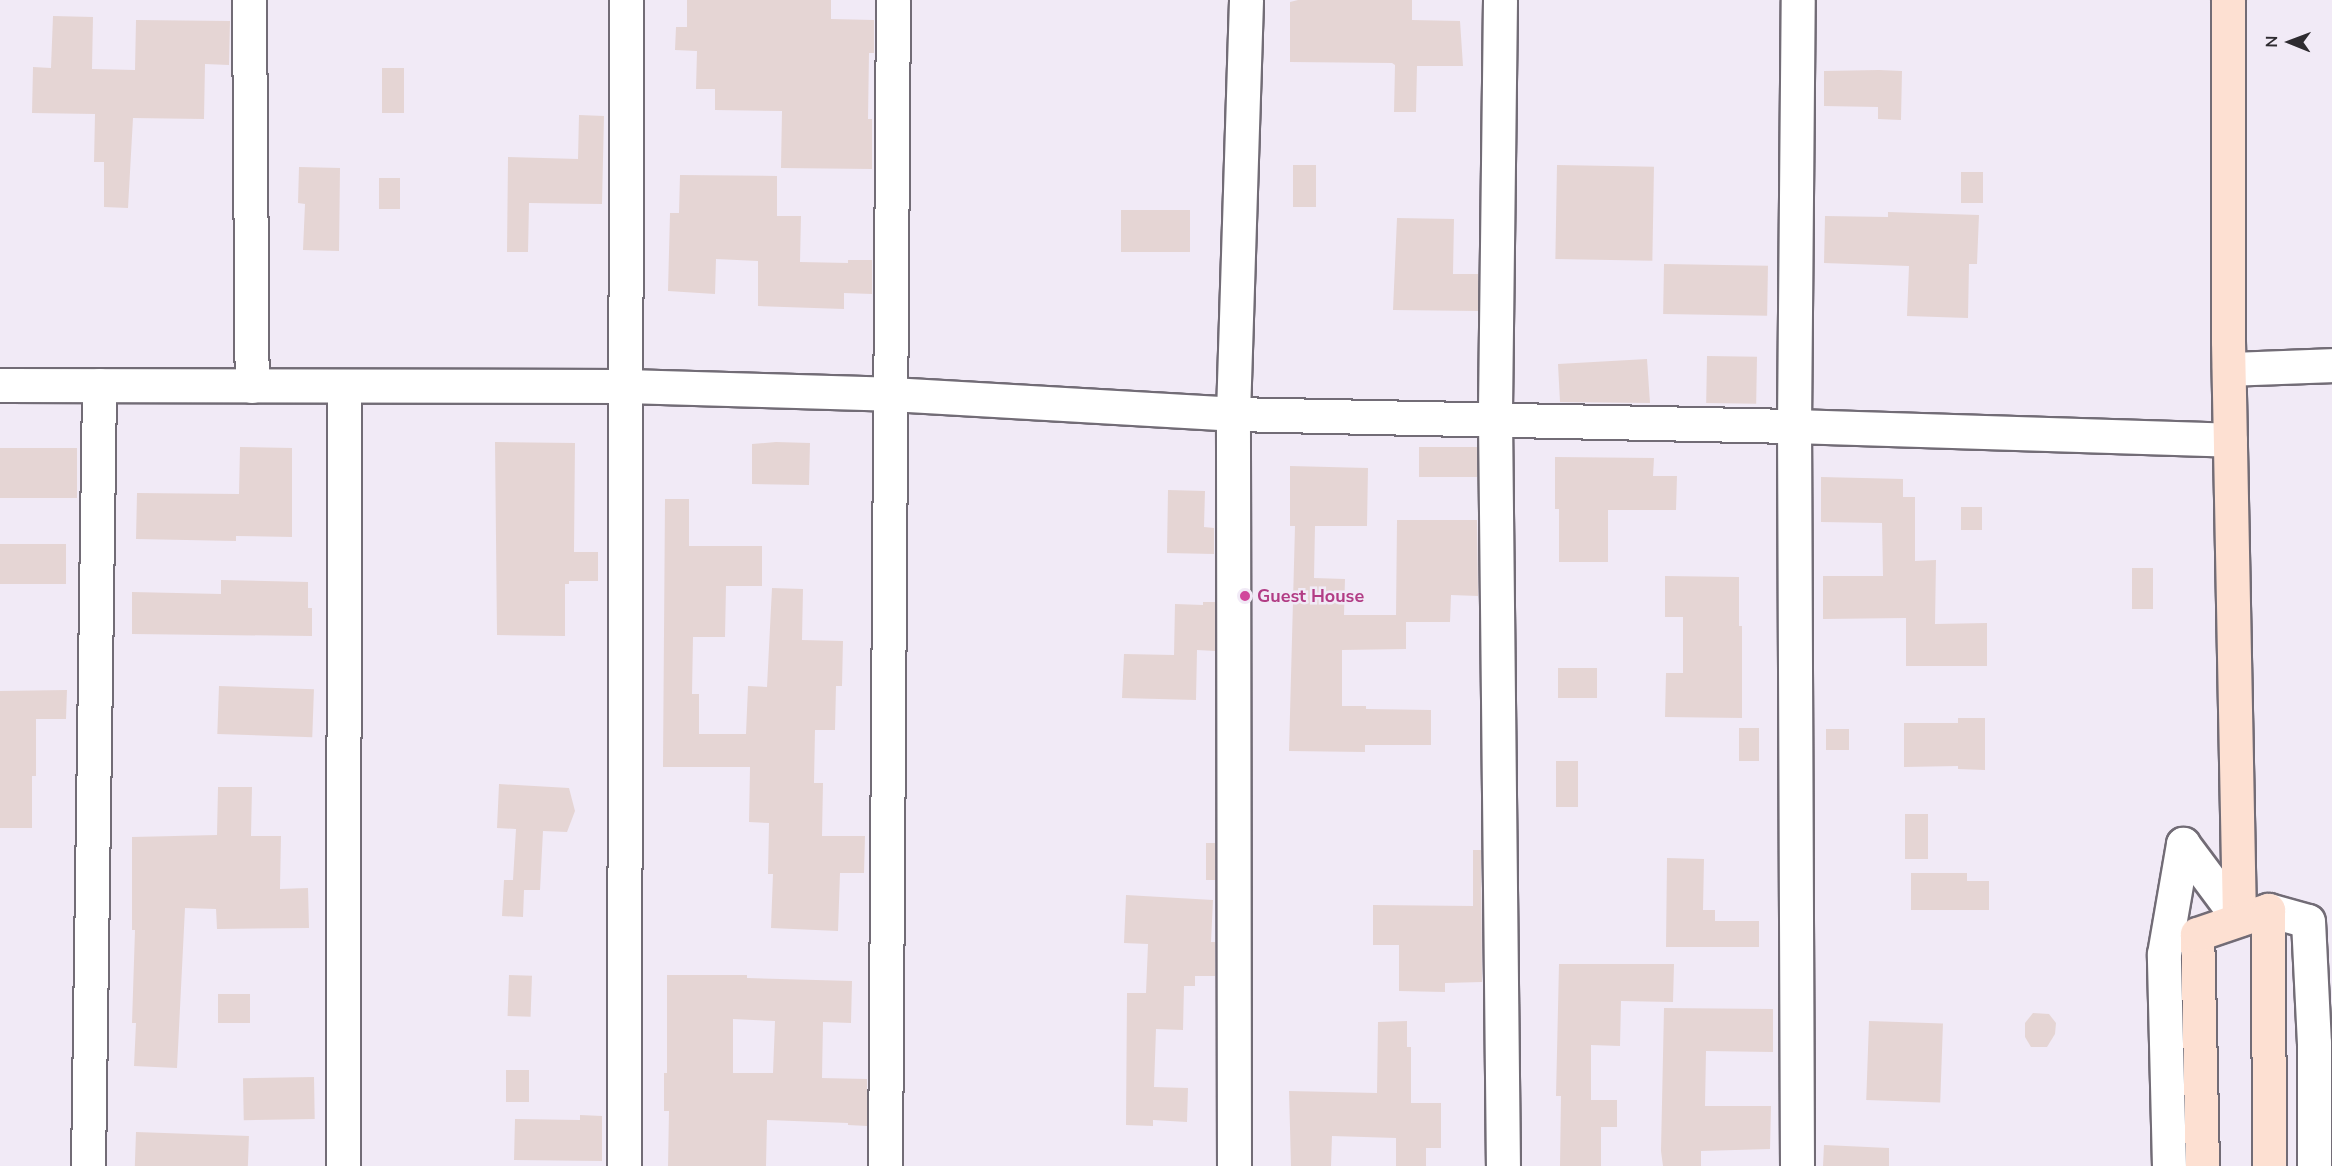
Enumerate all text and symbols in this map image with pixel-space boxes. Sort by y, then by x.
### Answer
north arrow [2260,12,2320,72]
text: N [2261,36,2283,48]
place label: Guest House [1257,585,1364,607]
marker: Guest House [1238,589,1252,603]

